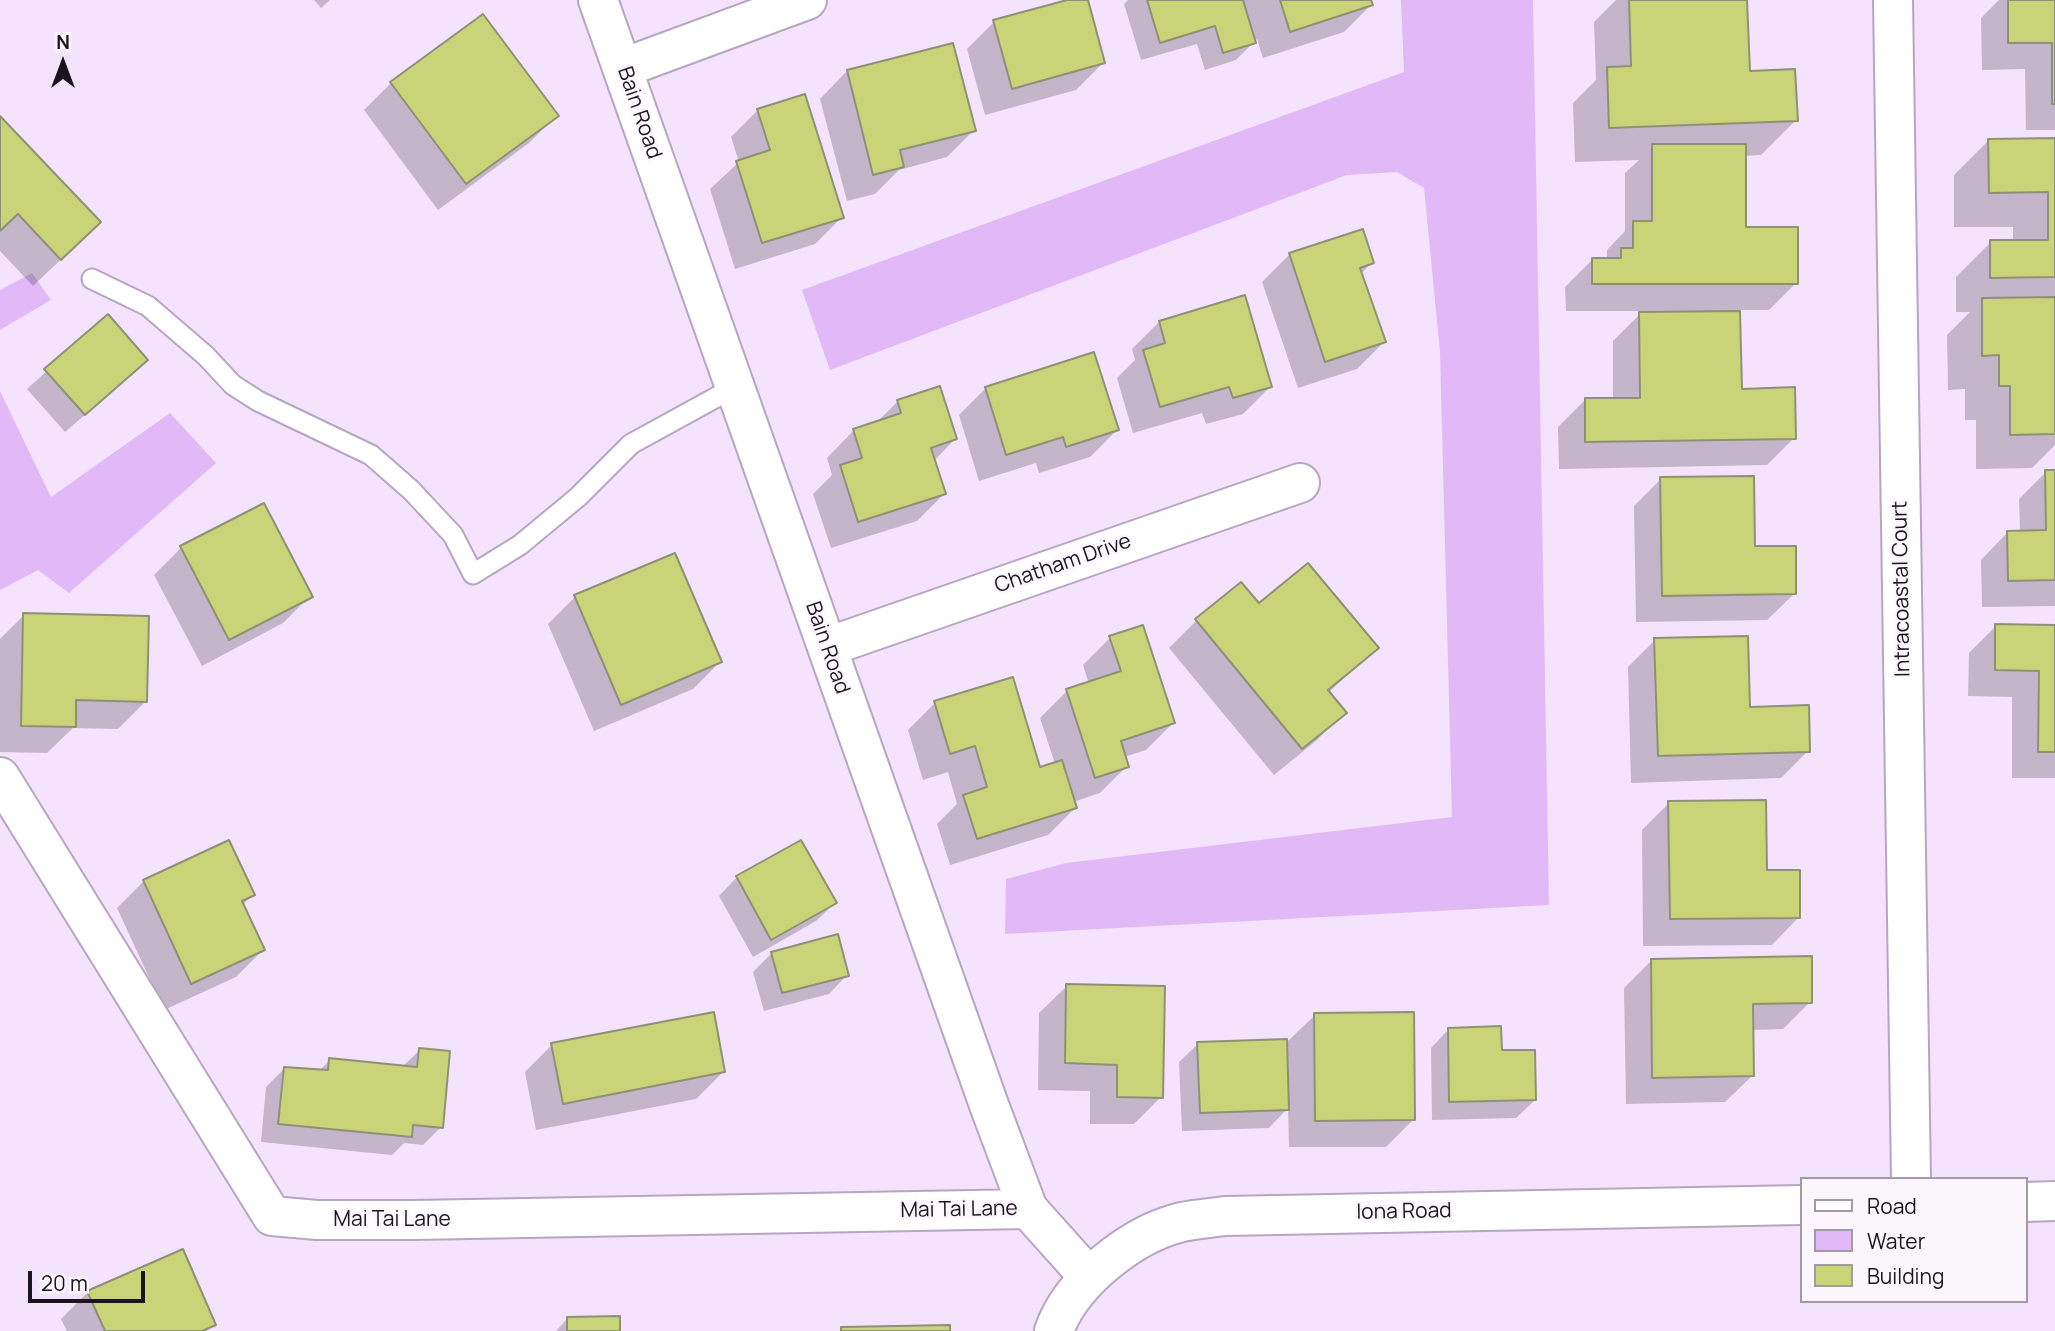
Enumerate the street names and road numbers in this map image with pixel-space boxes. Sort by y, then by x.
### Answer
street label: Bain Road [611,64,667,162]
street label: Intracoastal Court [1888,501,1916,677]
street label: Chatham Drive [991,529,1135,599]
street label: Bain Road [799,599,855,697]
street label: Mai Tai Lane [900,1196,1018,1224]
street label: Iona Road [1356,1199,1452,1225]
street label: Mai Tai Lane [333,1207,451,1233]

